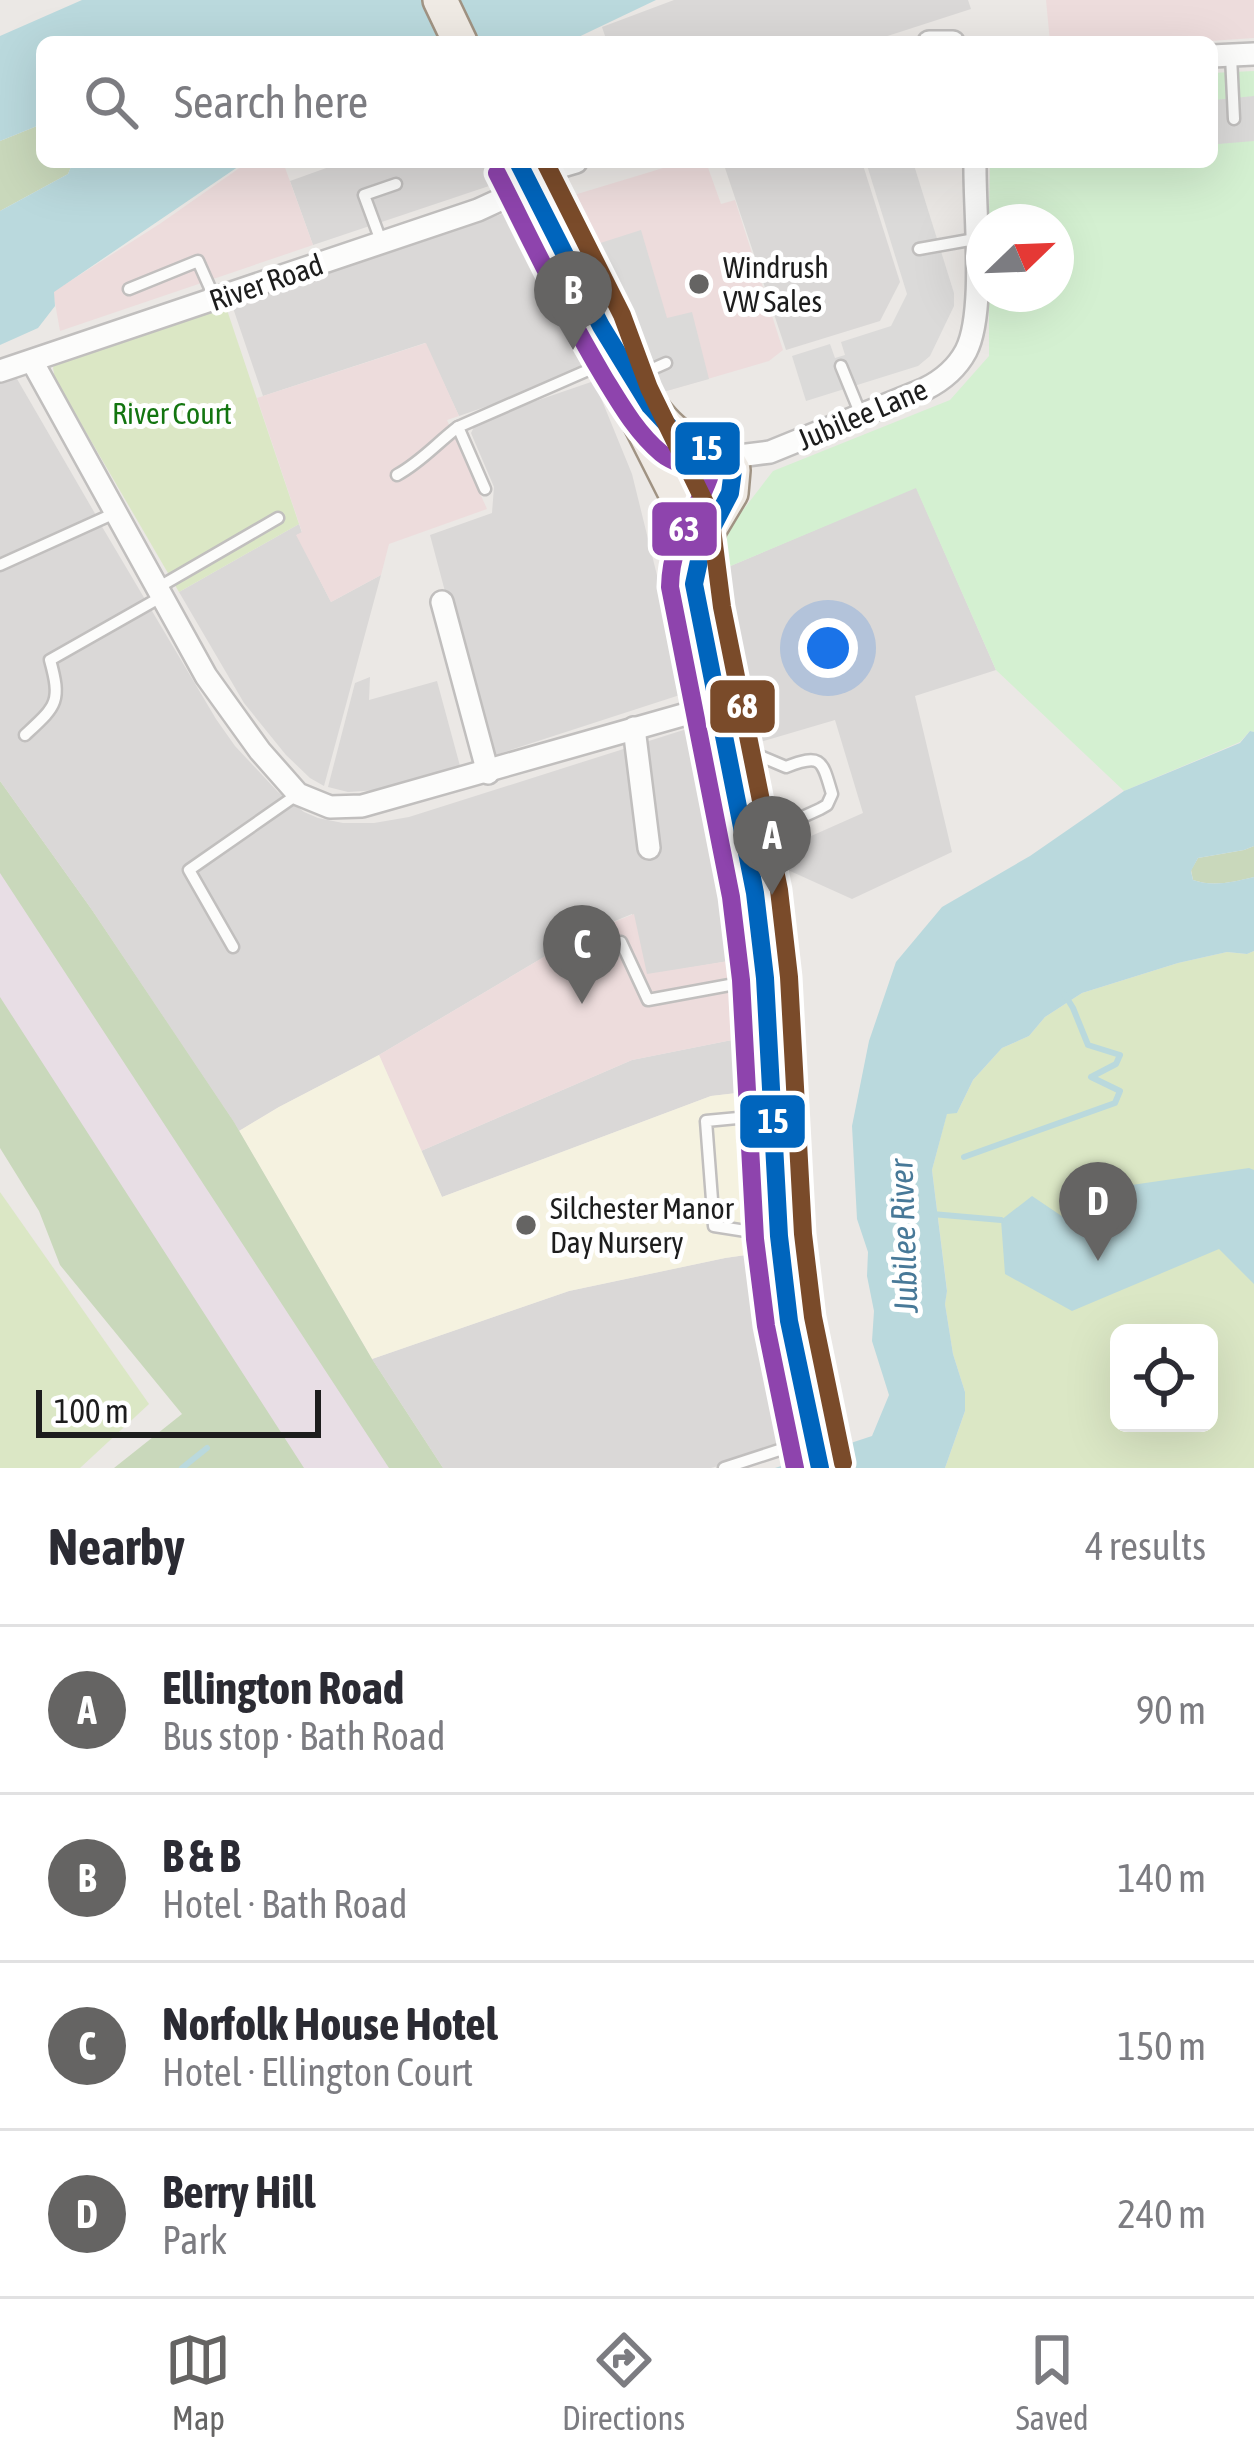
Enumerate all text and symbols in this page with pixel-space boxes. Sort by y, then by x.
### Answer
search box [36,36,1218,168]
icon: search [78,69,144,135]
text: Search here [174,76,368,128]
north arrow [966,204,1074,312]
street label: River Road [205,247,327,317]
place label: Windrush VW Sales [723,250,829,318]
pin: B [534,251,612,350]
marker: Windrush VW Sales [686,271,712,297]
street label: Jubilee Lane [792,371,932,457]
park label: River Court [112,396,232,430]
line badge: 15 [673,420,742,477]
text: 15 [691,429,723,467]
line badge: 63 [650,500,719,558]
text: 63 [668,510,700,548]
your location [798,618,858,678]
line badge: 68 [708,678,777,735]
text: 68 [726,687,758,725]
pin: A [733,796,811,895]
pin: C [543,905,621,1004]
line badge: 15 [738,1093,807,1150]
text: 15 [757,1102,789,1140]
water label: Jubilee River [881,1157,925,1315]
pin: D [1059,1162,1137,1261]
place label: Silchester Manor Day Nursery [550,1191,735,1259]
marker: Silchester Manor Day Nursery [513,1212,539,1238]
map controls [1110,1324,1218,1432]
button: locate [1110,1324,1218,1432]
scale bar [36,1384,321,1437]
text: 100 m [54,1392,129,1430]
text: Nearby [48,1517,185,1576]
text: 4 results [1085,1524,1206,1568]
text: Ellington Road [162,1662,404,1714]
text: A [77,1688,97,1732]
text: 90 m [1136,1688,1206,1732]
text: Bus stop · Bath Road [162,1714,445,1758]
text: B & B [162,1830,240,1882]
text: B [78,1856,96,1900]
text: 140 m [1118,1856,1206,1900]
text: Hotel · Bath Road [162,1882,407,1926]
text: Norfolk House Hotel [162,1998,498,2050]
text: C [78,2024,96,2068]
text: 150 m [1118,2024,1206,2068]
text: Hotel · Ellington Court [162,2050,473,2094]
text: Berry Hill [162,2166,315,2218]
text: D [76,2192,98,2236]
text: 240 m [1118,2192,1206,2236]
text: Park [162,2218,227,2262]
tab: Map [165,2327,231,2437]
tab: Directions [562,2327,685,2437]
tab: Saved [1016,2327,1089,2437]

